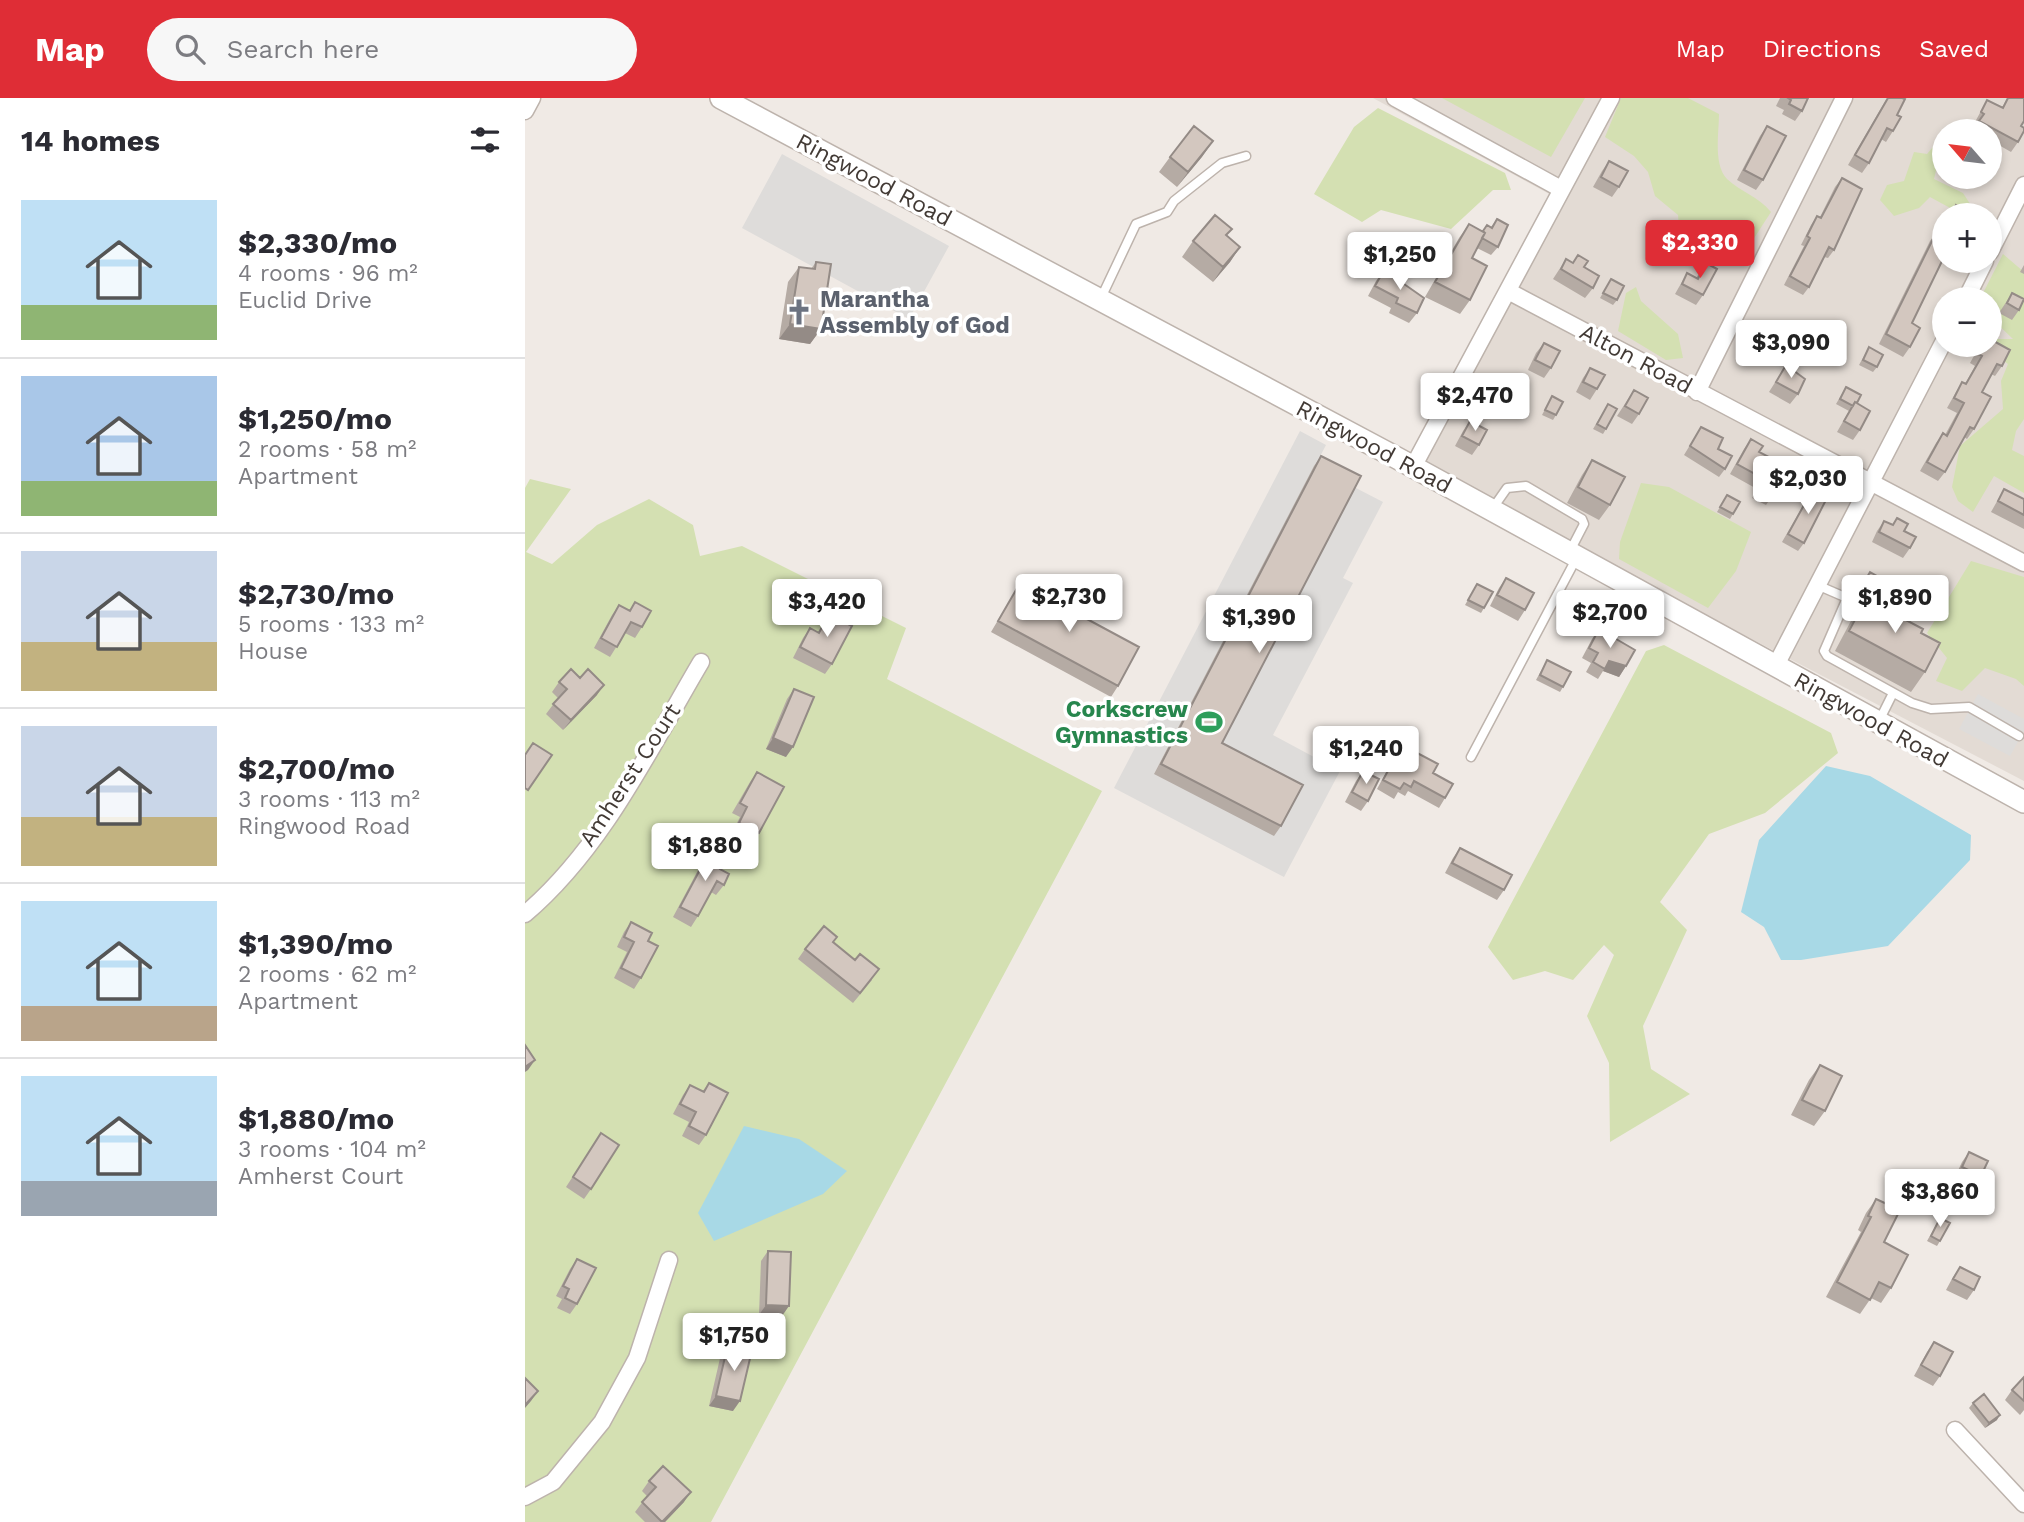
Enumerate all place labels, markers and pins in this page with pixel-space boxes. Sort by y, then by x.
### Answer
pin: $2,330 [1643,220,1757,280]
pin: $1,250 [1343,232,1457,292]
place label: Marantha Assembly of God [820,286,1010,339]
church icon: Marantha Assembly of God [784,297,814,327]
pin: $3,090 [1734,320,1848,380]
pin: $2,470 [1418,374,1532,433]
pin: $2,030 [1751,456,1865,516]
pin: $2,730 [1012,574,1126,634]
pin: $1,890 [1838,575,1952,635]
pin: $3,420 [770,580,884,639]
pin: $2,700 [1553,590,1667,650]
pin: $1,390 [1202,596,1316,655]
place label: Corkscrew Gymnastics [1055,696,1188,749]
sports icon: Corkscrew Gymnastics [1194,707,1224,737]
pin: $1,240 [1309,726,1423,786]
pin: $1,880 [648,824,762,883]
pin: $3,860 [1883,1170,1997,1229]
pin: $1,750 [677,1314,791,1373]

